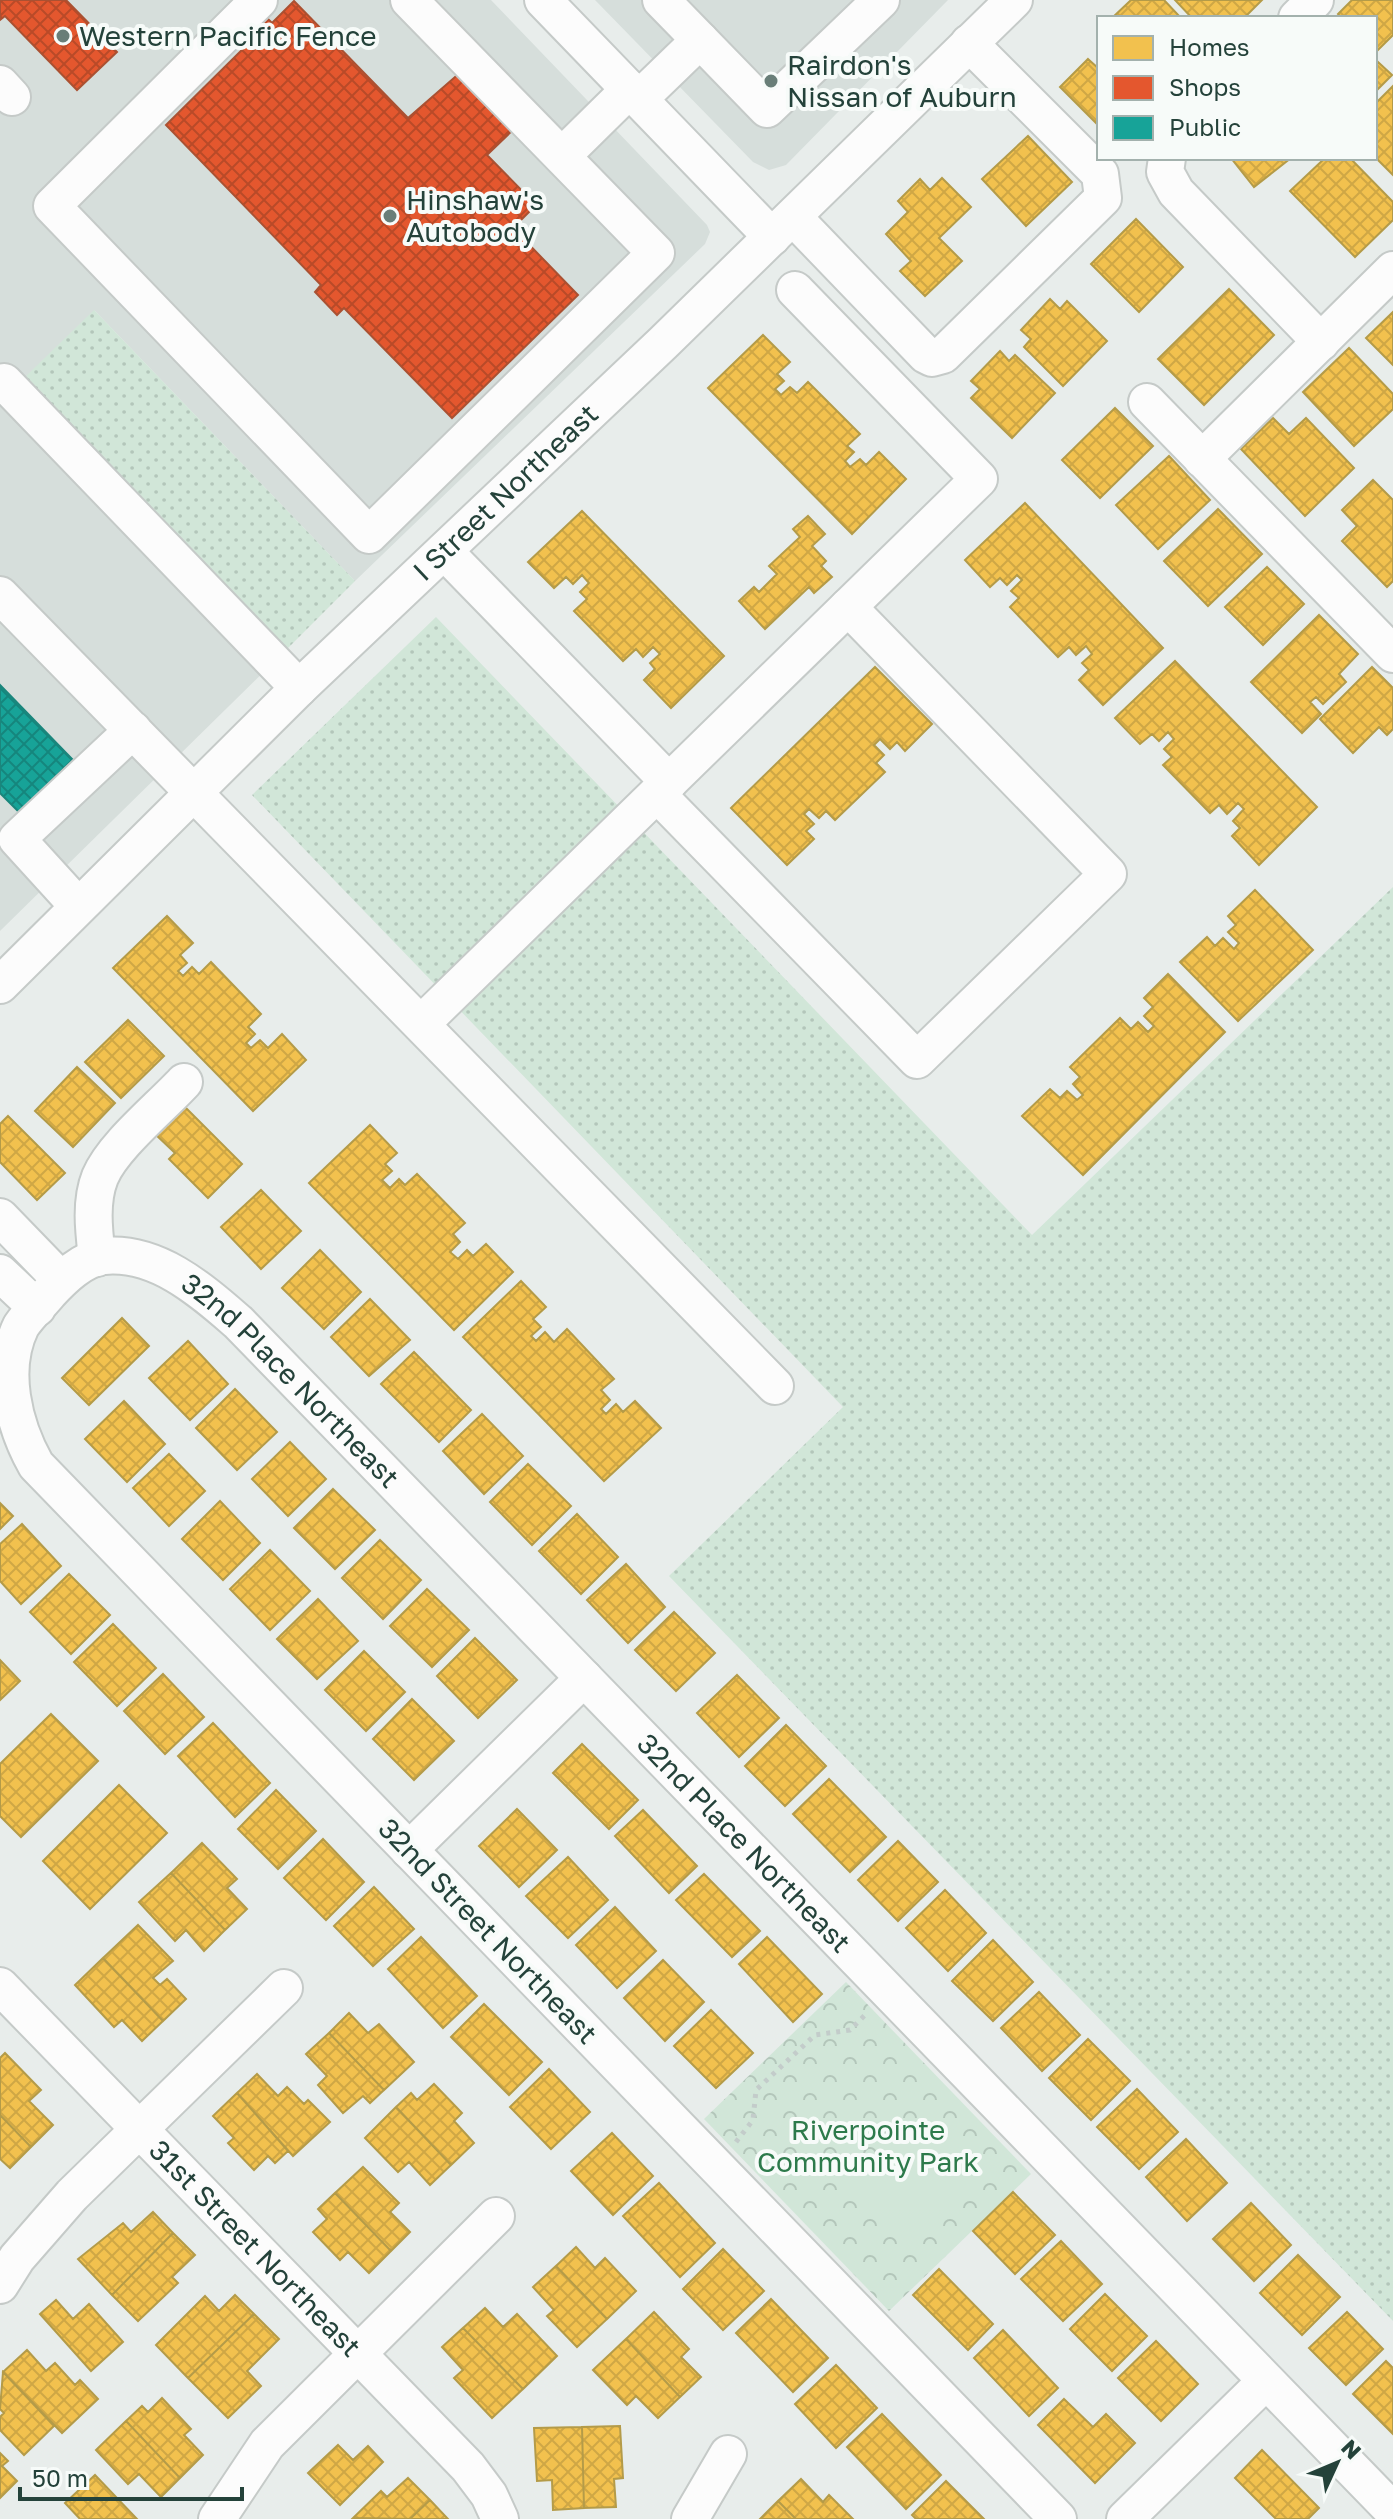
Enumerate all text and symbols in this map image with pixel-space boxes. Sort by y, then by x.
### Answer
legend [1097,16,1377,160]
place label: Western Pacific Fence [79,19,376,52]
marker: Western Pacific Fence [54,27,72,45]
text: Homes [1169,32,1250,61]
place label: Rairdon's Nissan of Auburn [787,48,1017,113]
marker: Rairdon's Nissan of Auburn [762,72,780,90]
text: Shops [1169,72,1241,101]
text: Public [1169,112,1241,141]
place label: Hinshaw's Autobody [406,183,544,248]
marker: Hinshaw's Autobody [381,207,399,225]
street label: I Street Northeast [406,397,604,587]
street label: 32nd Place Northeast [176,1266,406,1494]
street label: 32nd Place Northeast [631,1726,858,1959]
street label: 32nd Street Northeast [372,1811,604,2050]
park label: Riverpointe Community Park [757,2113,979,2178]
street label: 31st Street Northeast [143,2133,368,2363]
north arrow [1297,2423,1377,2503]
text: N [1336,2433,1367,2464]
scale bar [20,2451,242,2501]
text: 50 m [32,2463,88,2492]

